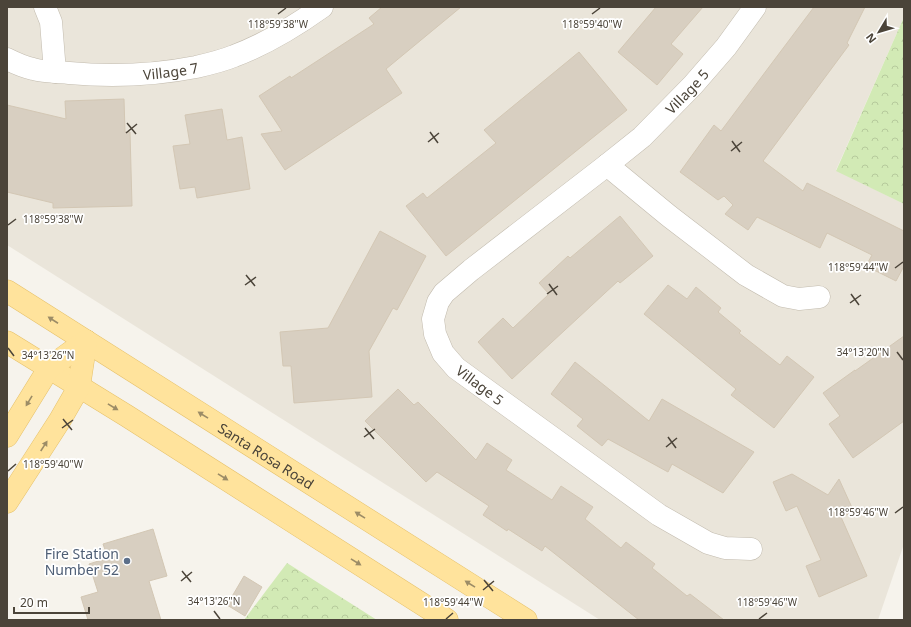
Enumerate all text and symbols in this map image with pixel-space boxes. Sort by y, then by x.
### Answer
north arrow [859,12,899,52]
text: 118°59'38"W [248,17,309,31]
text: 118°59'40"W [562,17,623,31]
text: N [862,30,879,47]
street label: Village 7 [142,57,200,83]
street label: Village 5 [661,65,712,118]
text: 118°59'38"W [23,212,84,226]
text: 118°59'44"W [828,260,889,274]
one-way arrow [47,317,59,324]
text: 34°13'20"N [837,345,889,359]
text: 34°13'26"N [22,348,74,362]
street label: Village 5 [452,361,508,409]
one-way arrow [25,395,32,407]
one-way arrow [107,404,119,411]
one-way arrow [198,411,208,419]
street label: Santa Rosa Road [215,418,318,493]
one-way arrow [40,440,47,452]
text: 118°59'40"W [23,457,84,471]
one-way arrow [218,473,228,481]
text: 118°59'46"W [828,505,889,519]
one-way arrow [354,511,366,518]
place label: Fire Station Number 52 [45,544,119,579]
marker: Fire Station Number 52 [122,556,132,566]
one-way arrow [351,558,361,566]
one-way arrow [465,580,475,588]
scale bar [14,589,89,615]
text: 20 m [20,594,48,611]
text: 34°13'26"N [188,594,240,608]
text: 118°59'44"W [423,595,484,609]
text: 118°59'46"W [737,595,798,609]

